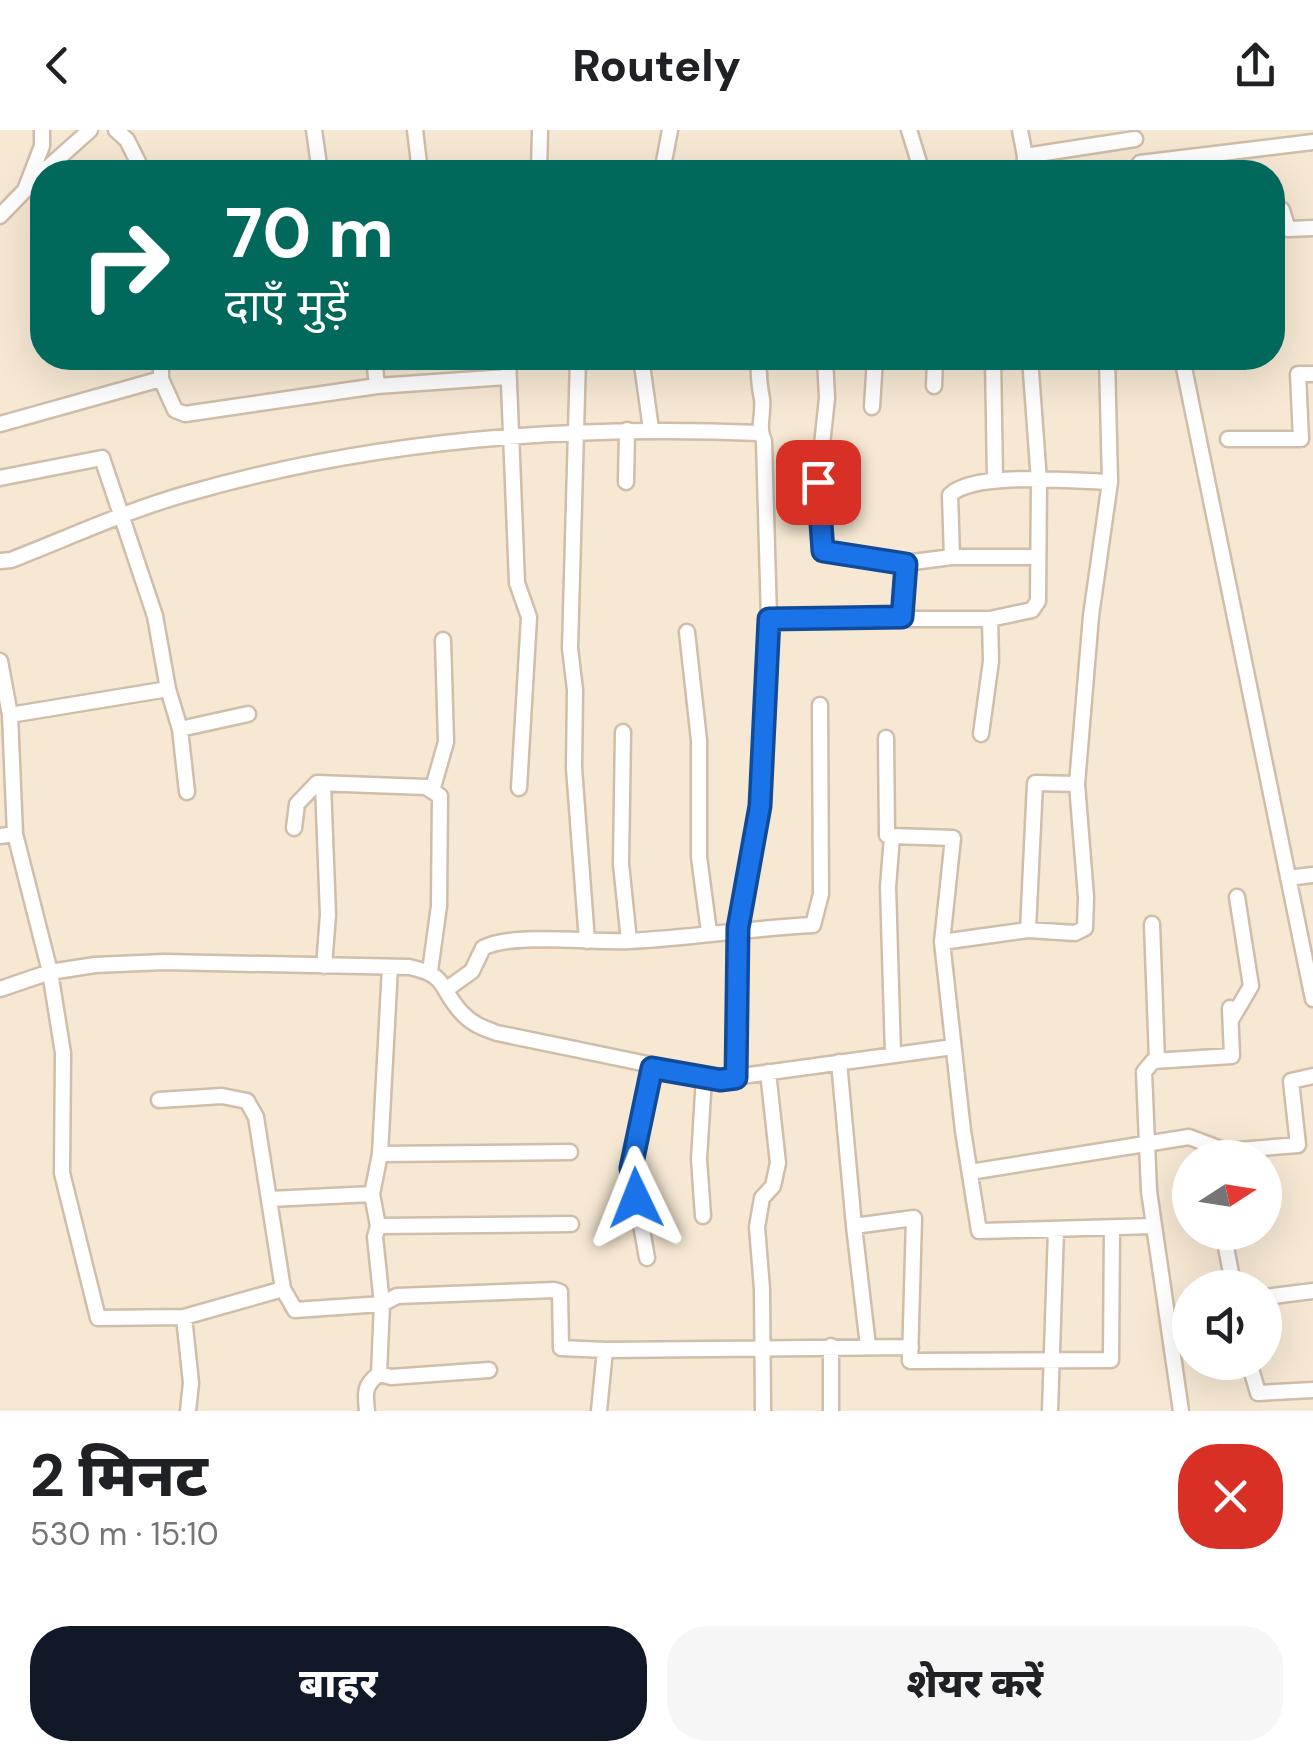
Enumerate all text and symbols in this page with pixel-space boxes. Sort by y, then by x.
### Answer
text: Routely [572,36,741,95]
icon: back [30,38,85,93]
icon: share [1228,38,1283,93]
text: 70 m [225,188,394,279]
icon: right [60,200,190,330]
text: दाएँ मुड़ें [225,276,348,335]
pin [776,440,861,525]
icon: arrive [791,455,846,510]
north arrow [1172,1140,1282,1250]
map controls [1172,1140,1282,1380]
position arrow [584,1146,688,1250]
button: sound [1172,1270,1282,1380]
text: 2 मिनट [30,1436,208,1515]
button: close [1178,1444,1283,1549]
text: 530 m · 15:10 [30,1513,219,1555]
button: बाहर [30,1626,647,1741]
button: शेयर करें [667,1626,1283,1741]

